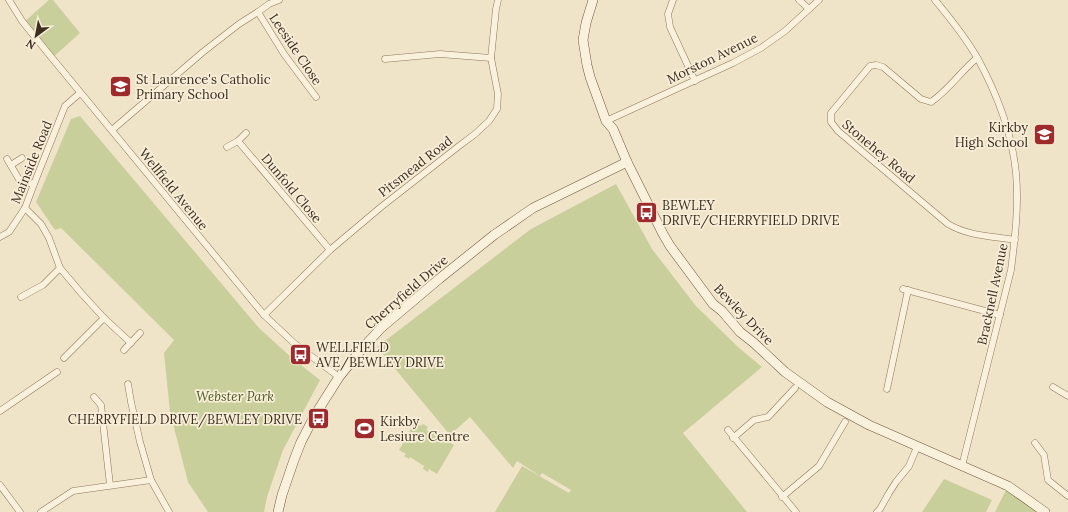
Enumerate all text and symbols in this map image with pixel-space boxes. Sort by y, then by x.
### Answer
street label: Leeside Close [265,10,326,88]
north arrow [16,16,56,56]
street label: Morston Avenue [664,29,761,88]
text: N [23,36,38,53]
place label: St Laurence's Catholic Primary School [136,71,271,103]
school or university icon: St Laurence's Catholic Primary School [107,73,133,99]
street label: Stonehey Road [839,116,919,187]
street label: Mainside Road [7,118,56,206]
place label: Kirkby High School [955,119,1028,151]
school or university icon: Kirkby High School [1031,121,1057,147]
street label: Pitsmead Road [375,132,456,201]
street label: Wellfield Avenue [135,145,212,234]
street label: Dunfold Close [258,150,326,226]
place label: BEWLEY DRIVE/CHERRYFIELD DRIVE [662,197,840,229]
bus stop icon: BEWLEY DRIVE/CHERRYFIELD DRIVE [634,199,660,225]
street label: Bracknell Avenue [973,242,1012,347]
street label: Cherryfield Drive [361,252,451,333]
street label: Bewley Drive [710,280,777,349]
place label: WELLFIELD AVE/BEWLEY DRIVE [315,339,444,371]
bus stop icon: WELLFIELD AVE/BEWLEY DRIVE [287,341,313,367]
park label: Webster Park [196,388,274,405]
bus stop icon: CHERRYFIELD DRIVE/BEWLEY DRIVE [305,406,331,432]
place label: CHERRYFIELD DRIVE/BEWLEY DRIVE [68,411,302,428]
place label: Kirkby Lesiure Centre [380,413,470,445]
sports icon: Kirkby Lesiure Centre [351,415,377,441]

